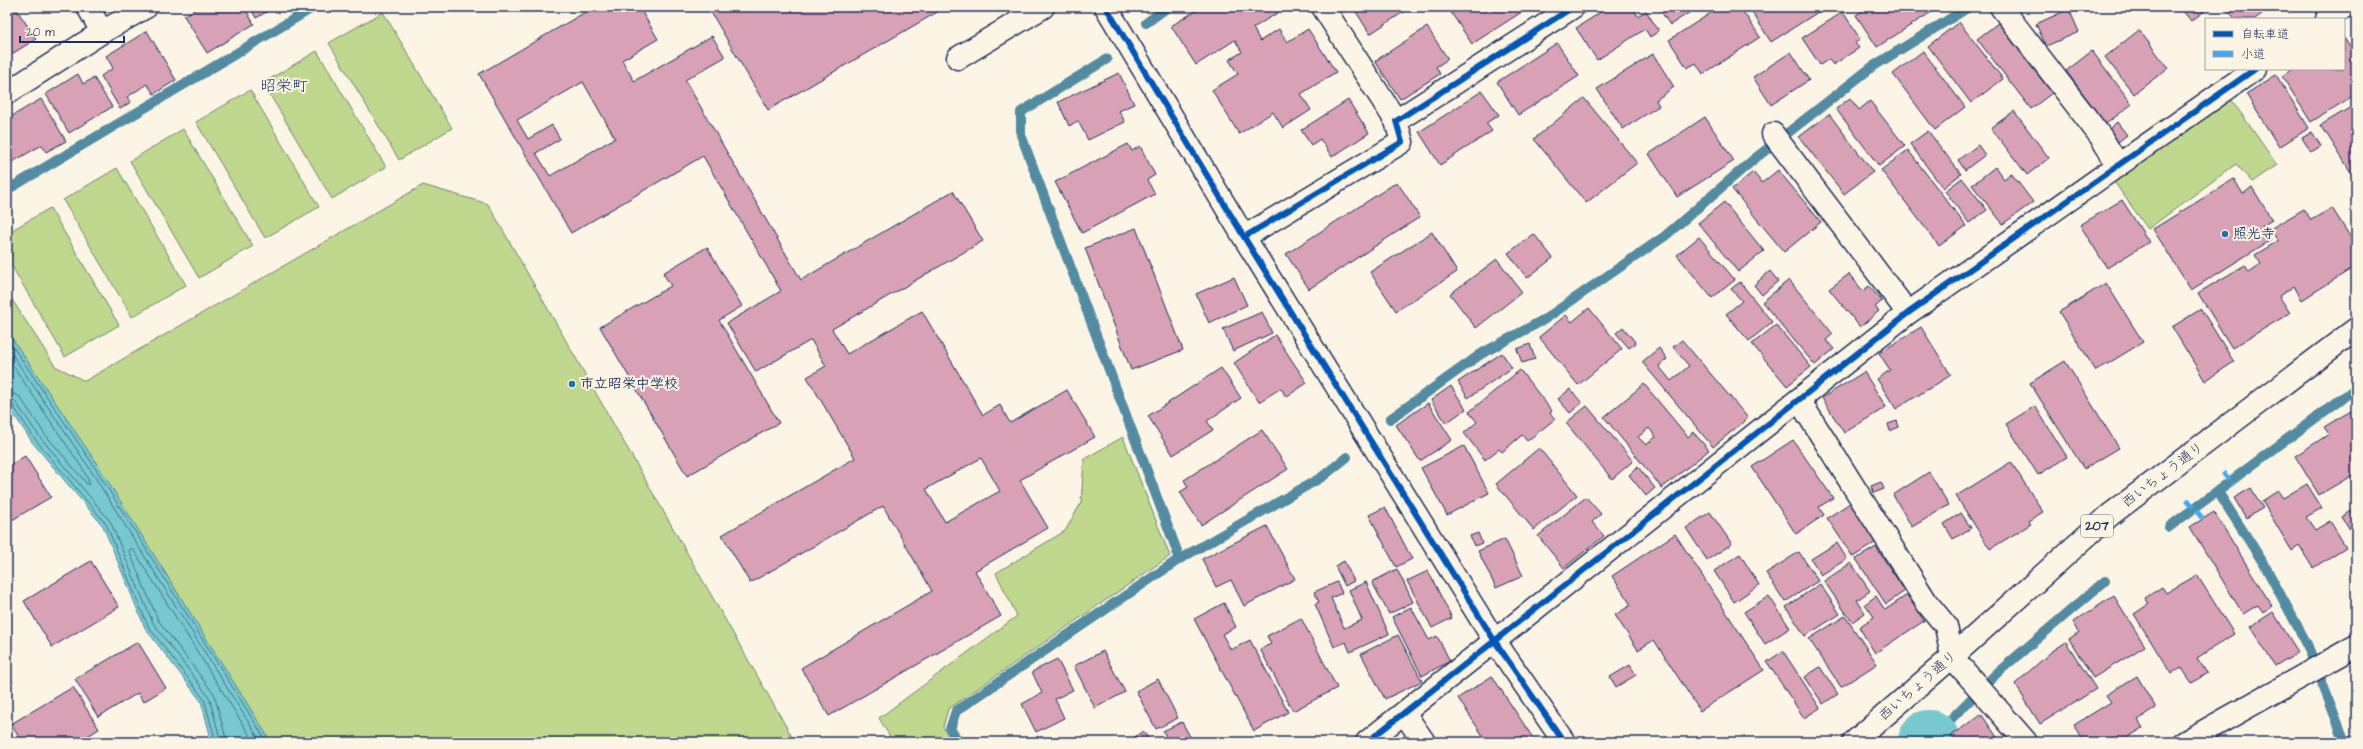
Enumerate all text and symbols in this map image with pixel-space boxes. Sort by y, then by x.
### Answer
scale bar [20,18,124,44]
legend [2205,18,2345,70]
text: 20 m [26,24,55,41]
text: 自転車道 [2241,26,2289,43]
text: 小道 [2241,46,2265,63]
district label: 昭栄町 [260,75,308,97]
place label: 照光寺 [2233,224,2275,244]
marker: 照光寺 [2220,229,2230,239]
place label: 市立昭栄中学校 [580,374,678,394]
marker: 市立昭栄中学校 [567,379,577,389]
street label: 西いちょう通り [2118,438,2208,512]
road number: 207 [2081,515,2113,537]
street label: 西いちょう通り [1874,646,1962,726]

